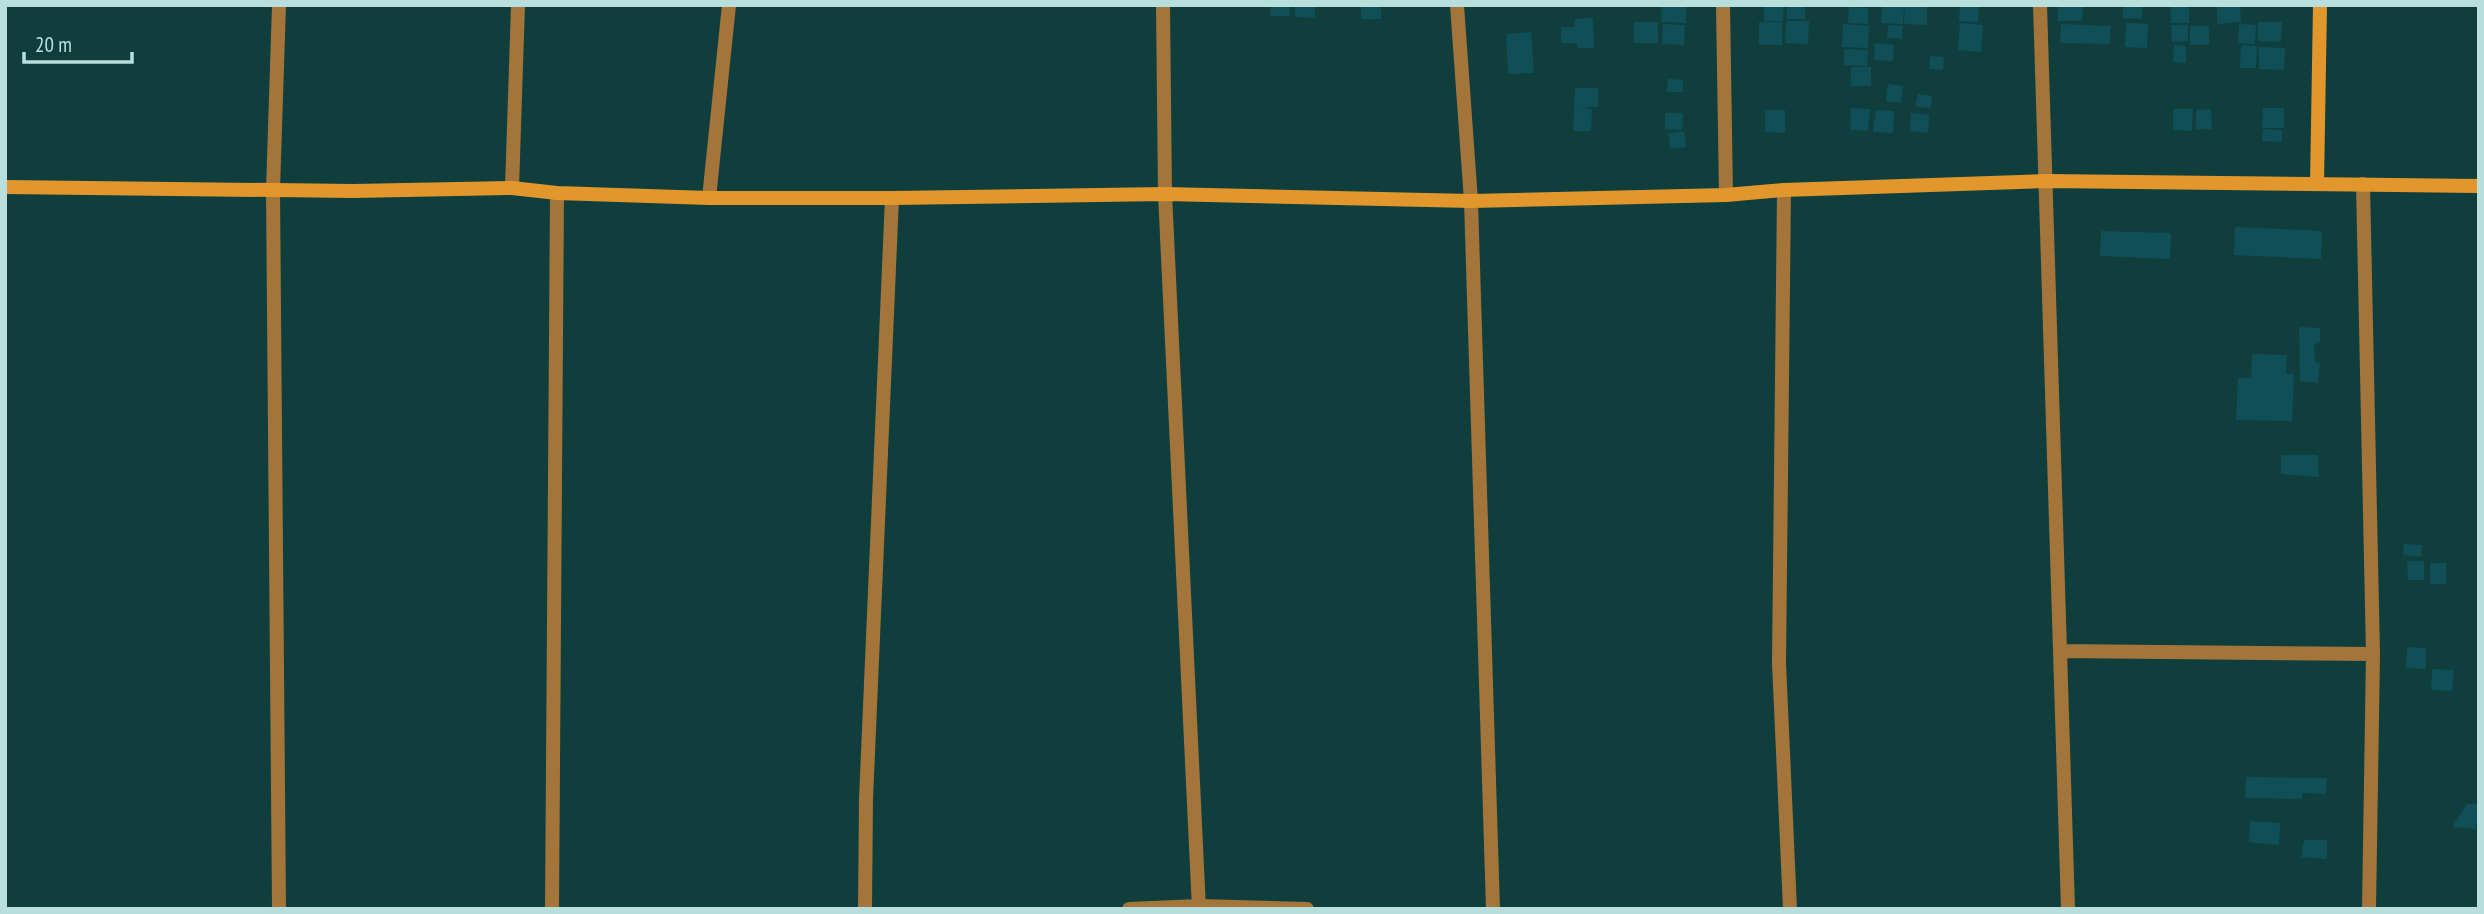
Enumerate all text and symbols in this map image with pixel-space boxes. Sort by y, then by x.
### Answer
scale bar [24,21,133,65]
text: 20 m [35,31,72,58]

